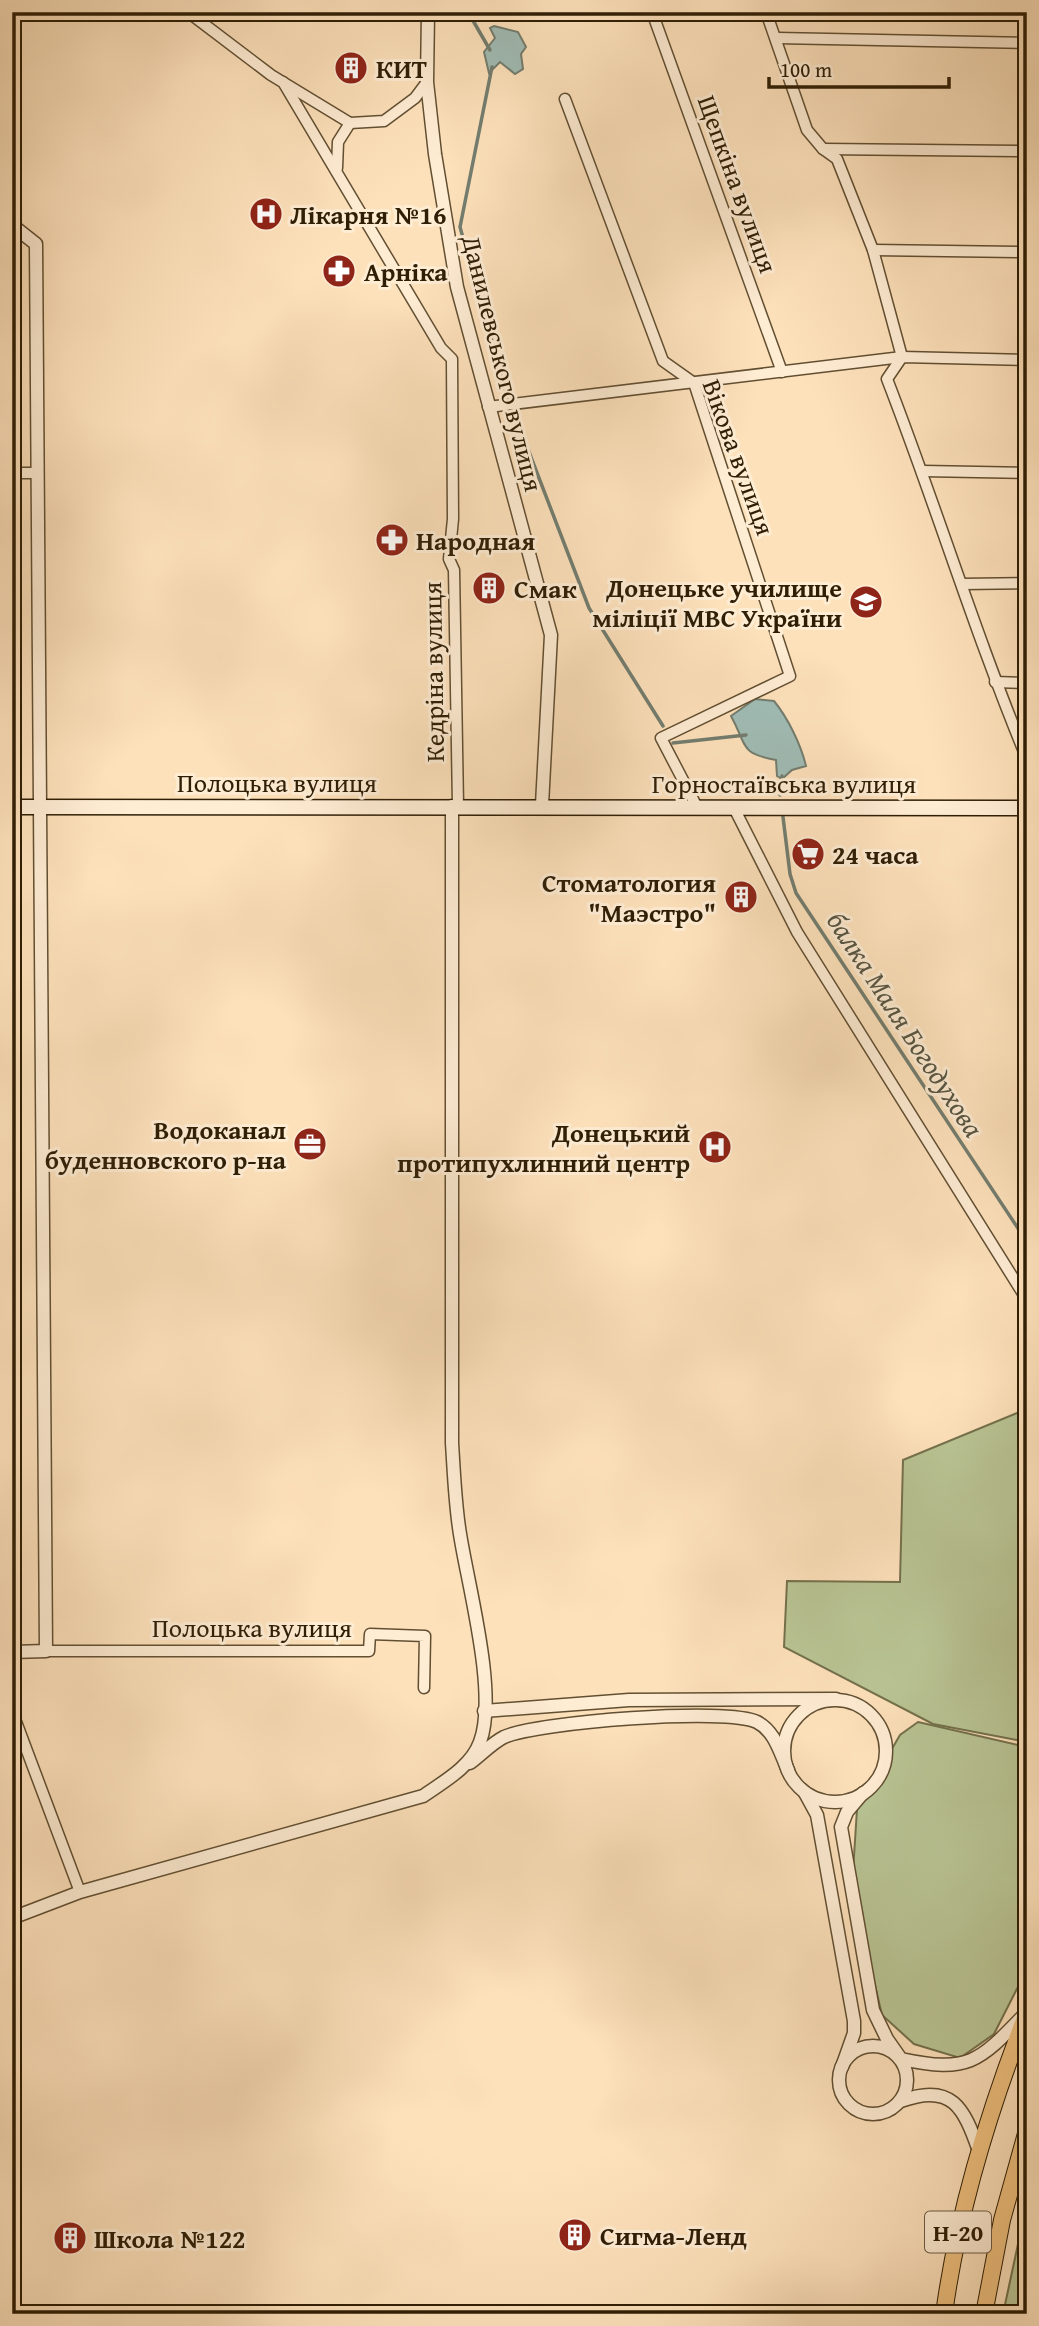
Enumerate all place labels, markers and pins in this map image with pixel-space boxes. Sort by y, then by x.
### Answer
building icon: КИТ [332,49,370,87]
place label: КИТ [376,49,427,88]
hospital icon: Лікарня №16 [247,195,285,233]
place label: Лікарня №16 [290,195,447,234]
pharmacy icon: Арніка [320,252,358,290]
place label: Арніка [364,252,448,291]
pharmacy icon: Народная [373,521,411,559]
place label: Народная [416,521,535,560]
place label: Донецьке училище міліції МВС України [592,568,842,637]
building icon: Смак [470,569,508,607]
place label: Смак [514,569,577,608]
school or university icon: Донецьке училище міліції МВС України [847,583,885,621]
supermarket icon: 24 часа [789,835,827,873]
place label: 24 часа [832,835,919,874]
place label: Стоматология "Маэстро" [542,863,716,932]
building icon: Стоматология "Маэстро" [722,878,760,916]
place label: Водоканал буденновского р-на [45,1110,287,1179]
place label: Донецький протипухлинний центр [397,1113,690,1182]
office icon: Водоканал буденновского р-на [291,1125,329,1163]
hospital icon: Донецький протипухлинний центр [696,1128,734,1166]
building icon: Сигма-Ленд [556,2216,594,2254]
place label: Сигма-Ленд [600,2216,747,2255]
building icon: Школа №122 [51,2219,89,2257]
place label: Школа №122 [94,2219,246,2258]

